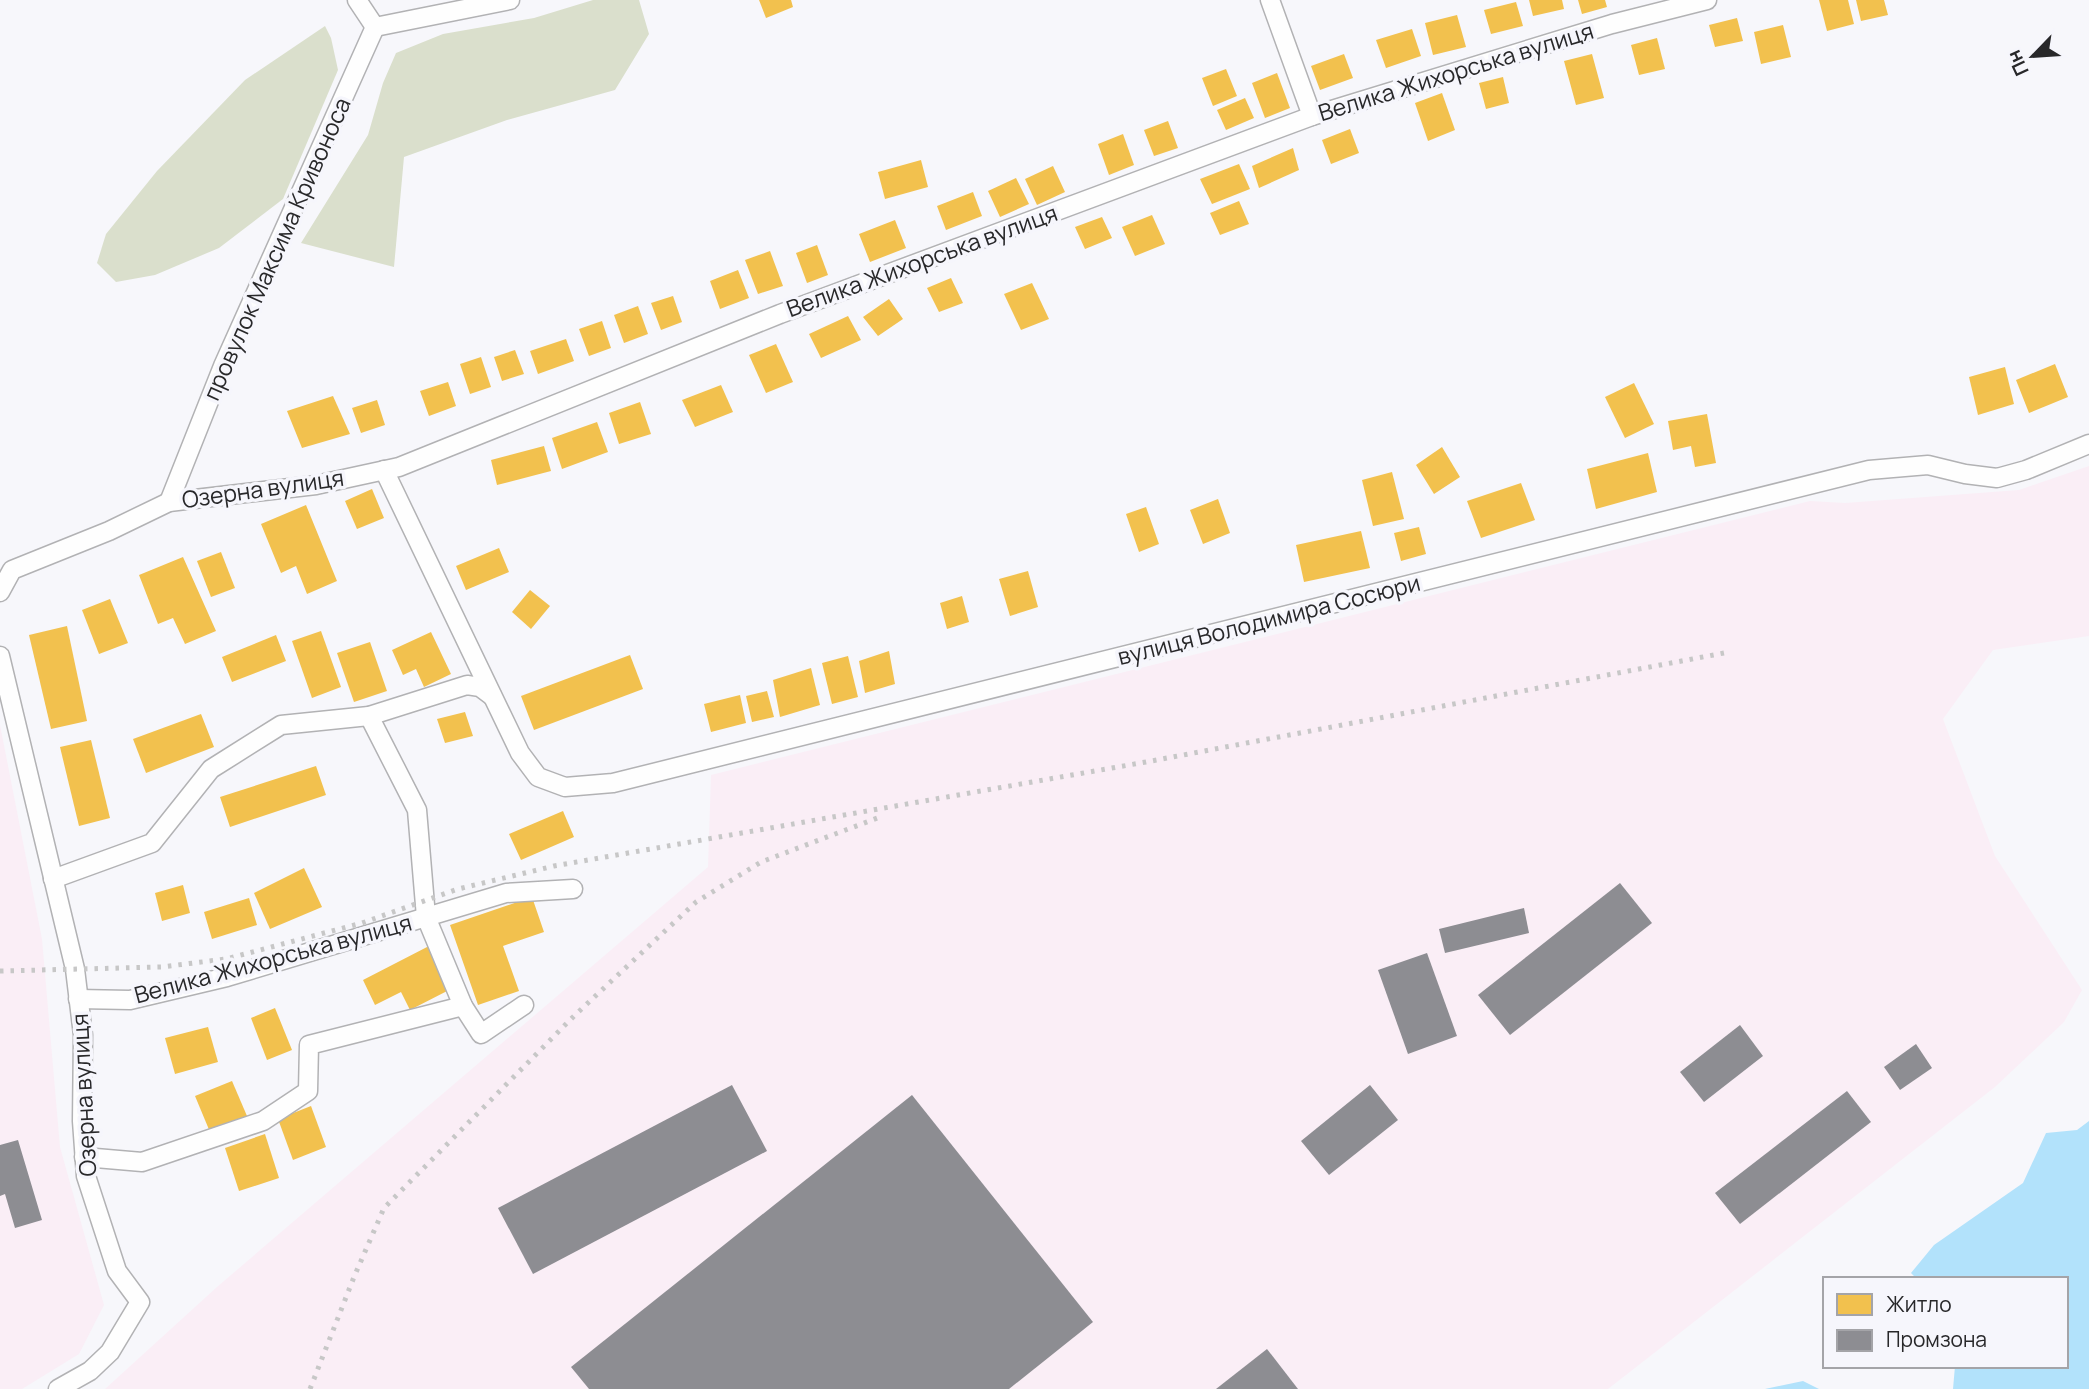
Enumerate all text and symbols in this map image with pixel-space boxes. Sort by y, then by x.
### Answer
street label: Велика Жихорська вулиця [1314,14,1597,128]
north arrow [1998,21,2068,91]
text: Пн [2000,46,2035,80]
street label: провулок Максима Кривоноса [195,92,357,405]
street label: Велика Жихорська вулиця [782,196,1062,324]
street label: Озерна вулиця [180,461,346,515]
street label: вулиця Володимира Сосюри [1114,566,1423,672]
street label: Велика Жихорська вулиця [130,906,415,1011]
street label: Озерна вулиця [63,1013,103,1177]
legend [1823,1277,2068,1368]
text: Житло [1886,1290,1952,1318]
text: Промзона [1886,1325,1987,1353]

